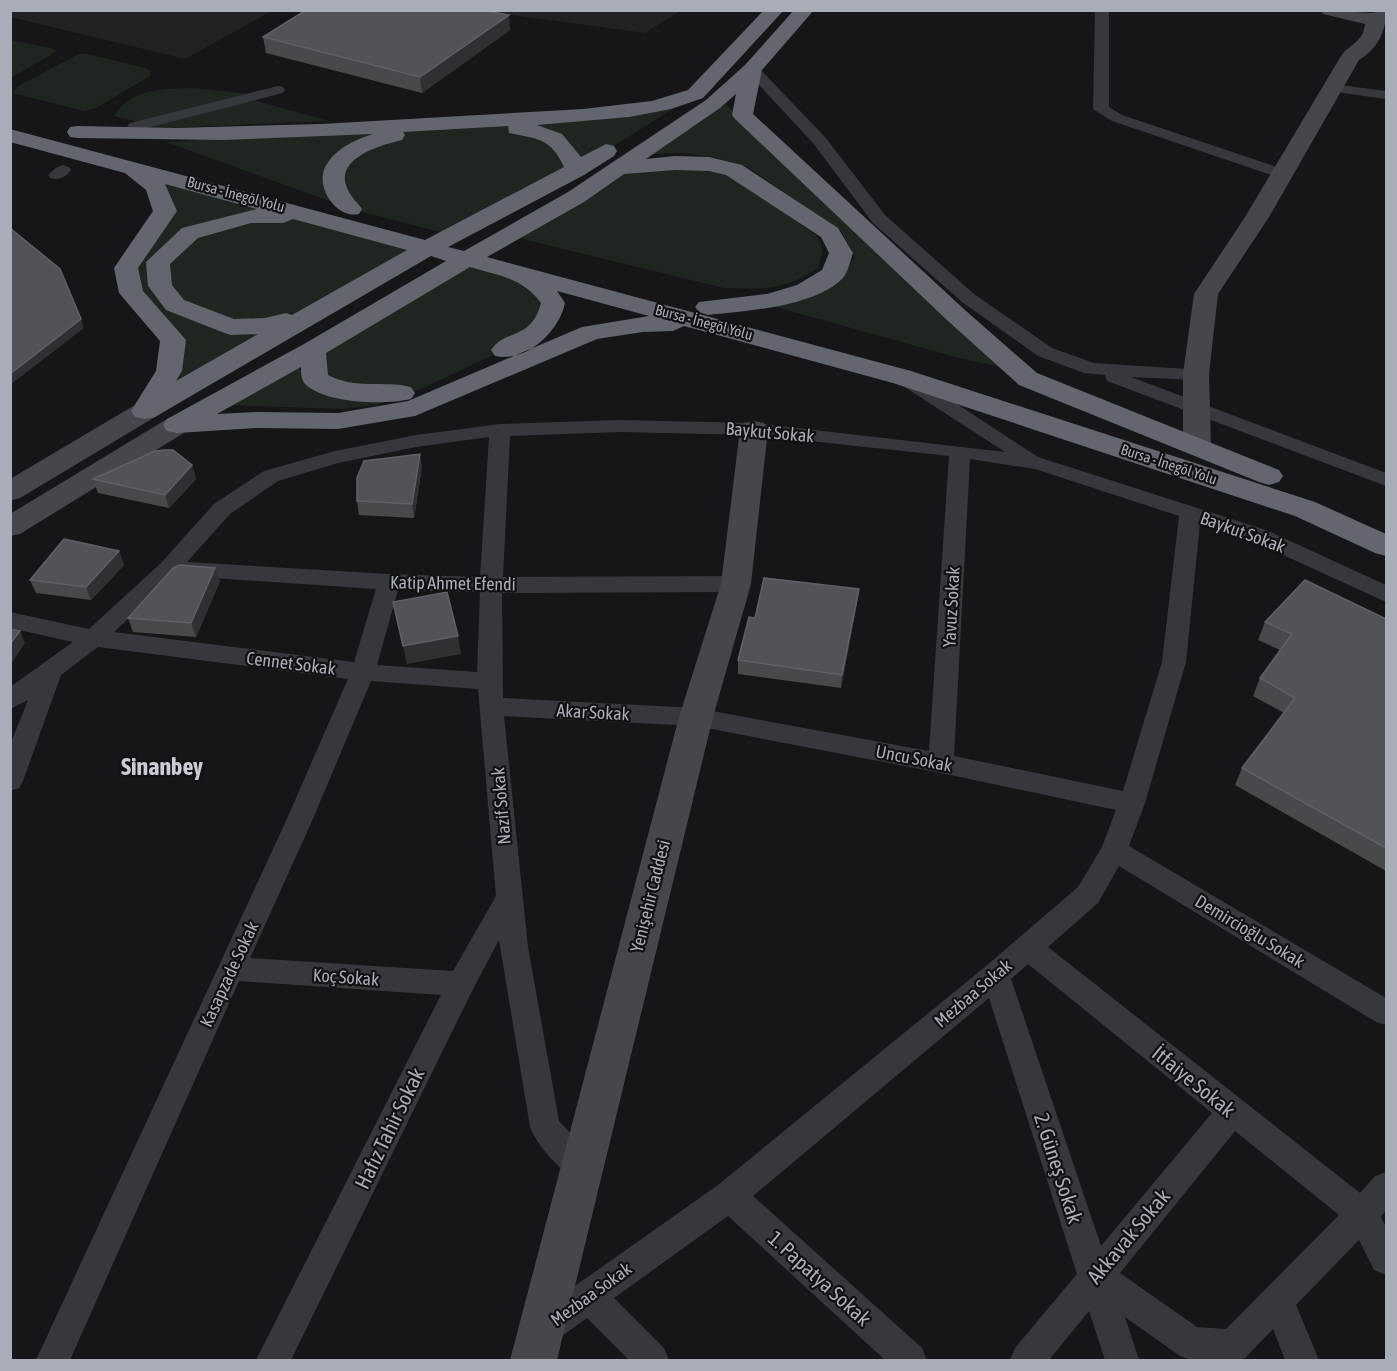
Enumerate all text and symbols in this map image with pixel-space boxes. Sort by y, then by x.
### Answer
street label: Bursa - İnegöl Yolu [185,173,287,215]
street label: Bursa - İnegöl Yolu [653,301,755,343]
street label: Baykut Sokak [725,418,815,446]
street label: Bursa - İnegöl Yolu [1119,440,1219,488]
street label: Baykut Sokak [1198,507,1288,557]
street label: Yavuz Sokak [938,566,964,648]
street label: Katip Ahmet Efendi [390,571,516,595]
street label: Cennet Sokak [245,647,337,679]
street label: Akar Sokak [556,700,630,724]
street label: Uncu Sokak [874,740,954,776]
district label: Sinanbey [121,753,203,780]
street label: Nazif Sokak [487,767,515,845]
street label: Yenişehir Caddesi [626,838,674,954]
street label: Demircioğlu Sokak [1192,890,1309,972]
street label: Kasapzade Sokak [195,918,263,1030]
street label: Mezbaa Sokak [930,954,1016,1031]
street label: Koç Sokak [312,964,380,990]
street label: İtfaiye Sokak [1148,1040,1240,1122]
street label: Hafız Tahir Sokak [349,1064,429,1192]
street label: 2. Güneş Sokak [1030,1110,1088,1226]
street label: Akkavak Sokak [1082,1184,1174,1288]
street label: 1. Papatya Sokak [764,1226,876,1330]
street label: Mezbaa Sokak [547,1258,636,1330]

